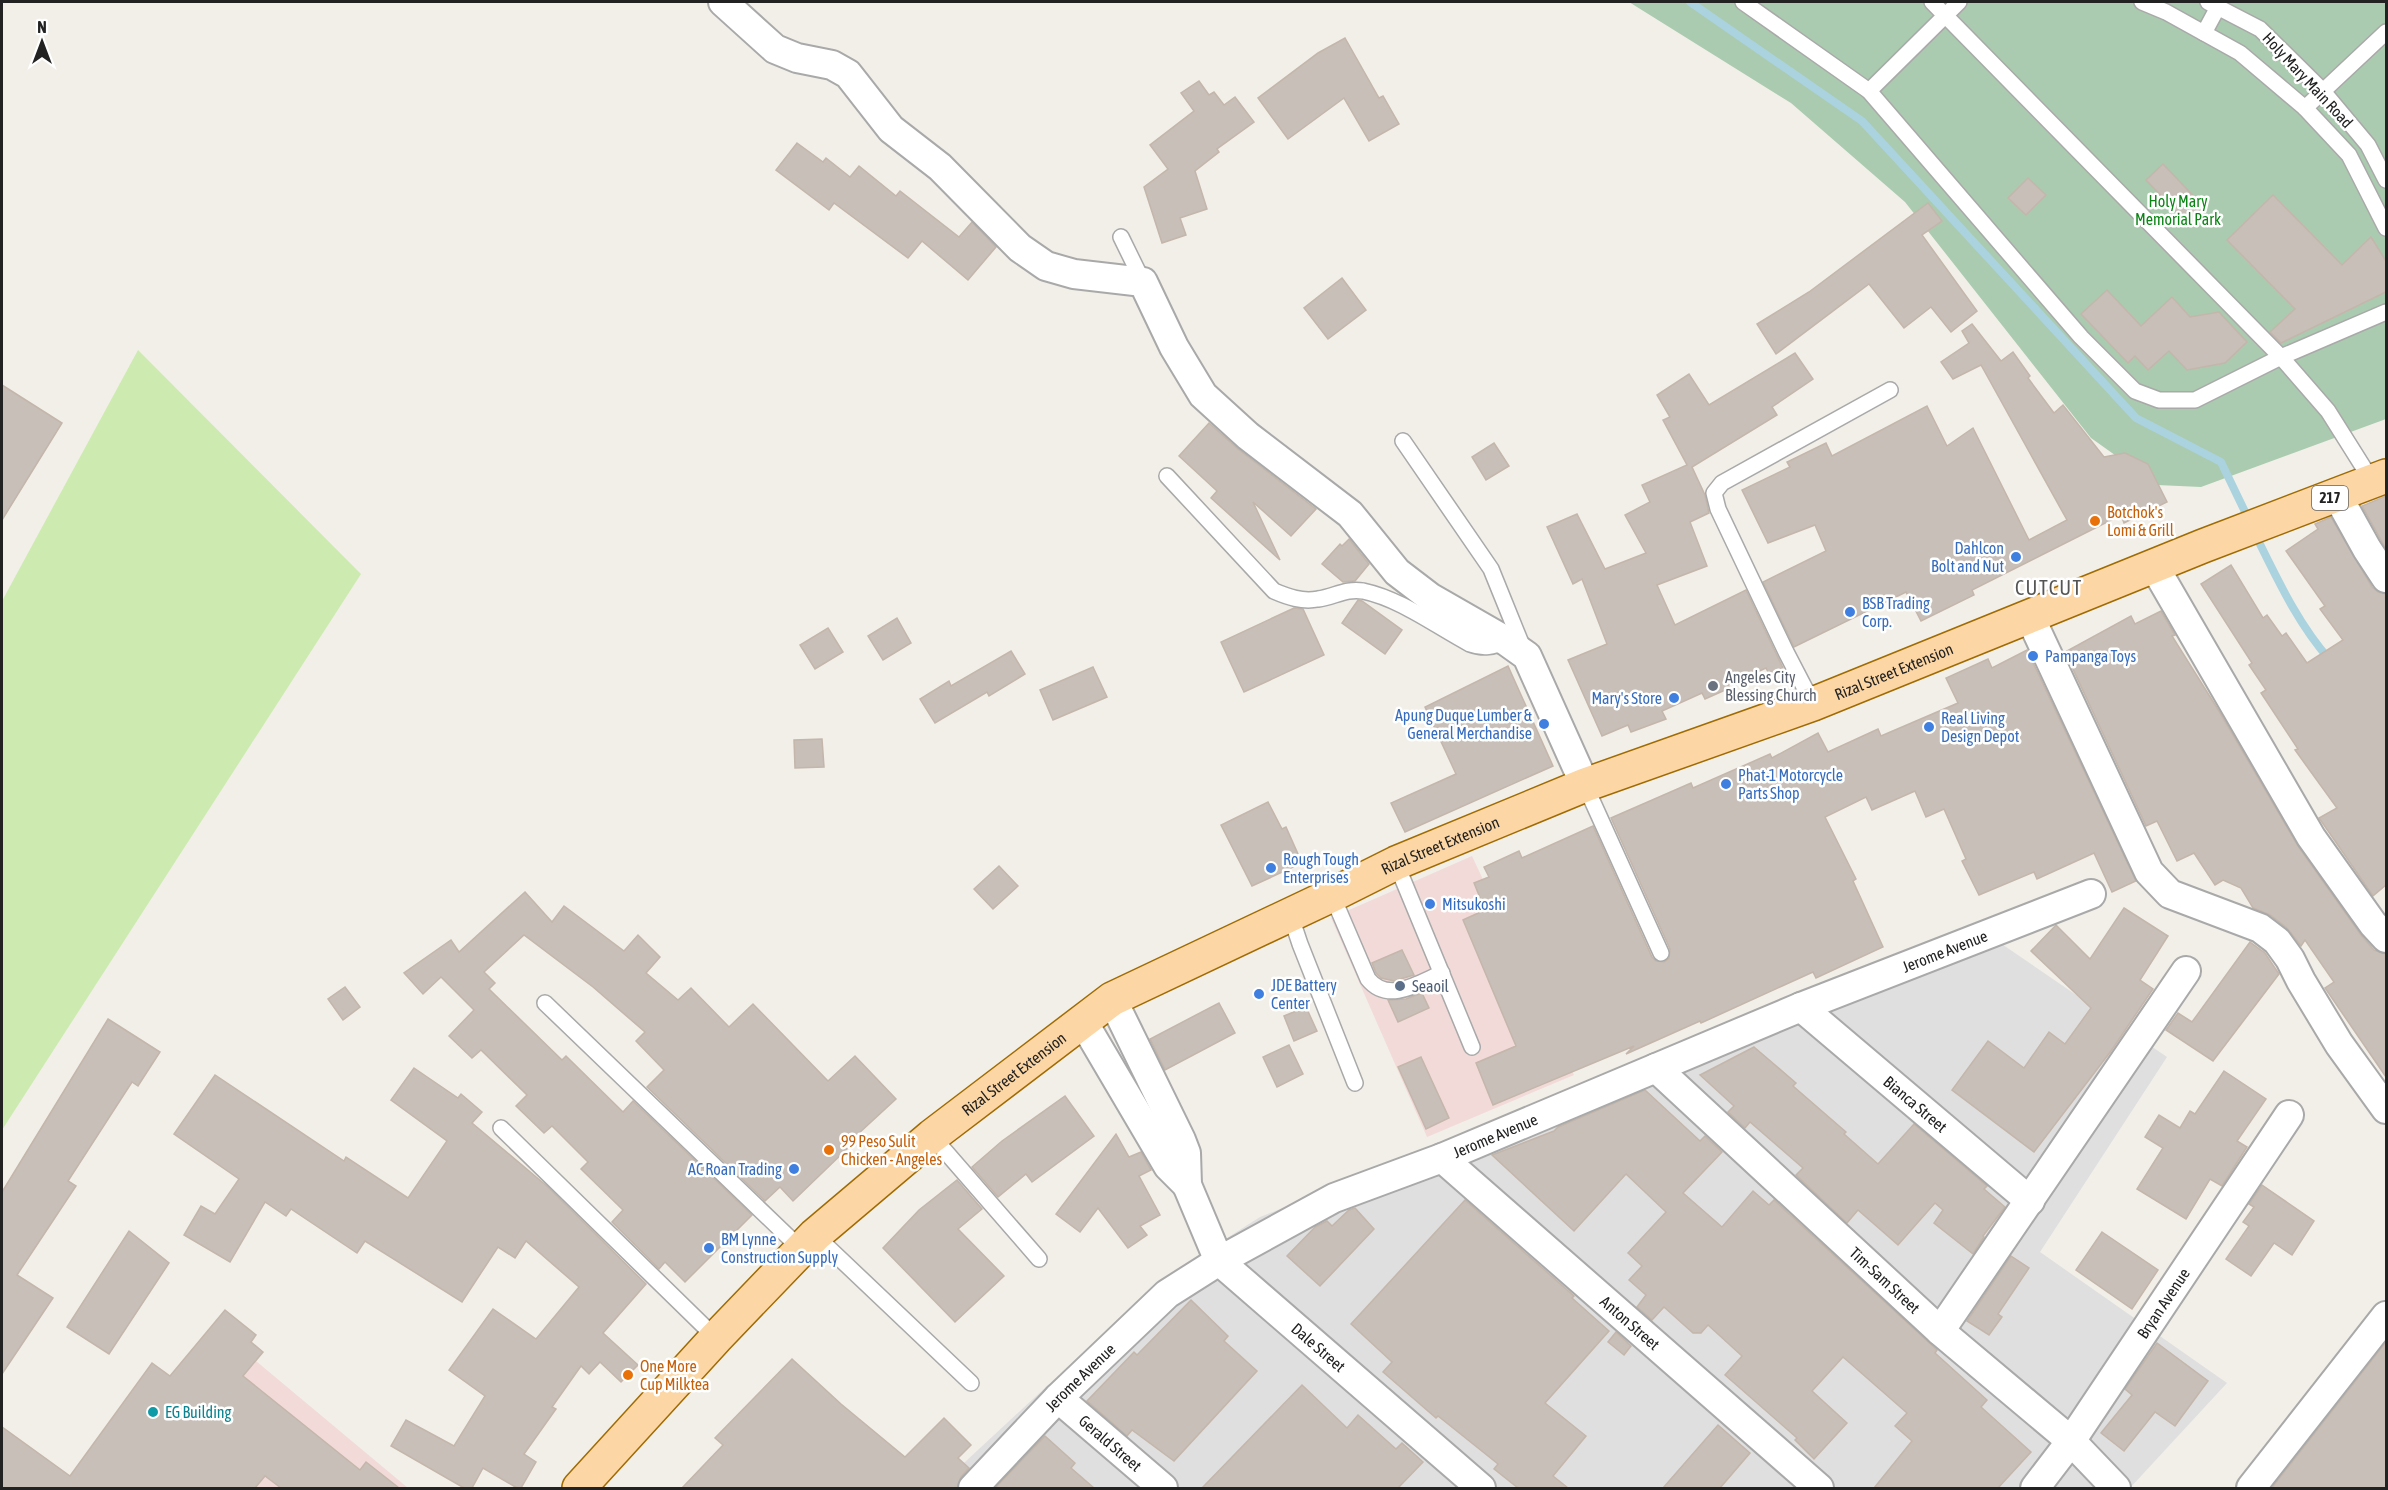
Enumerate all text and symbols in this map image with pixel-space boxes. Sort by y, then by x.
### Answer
north arrow [12,12,72,72]
text: N [37,18,47,36]
street label: Holy Mary Main Road [2259,29,2357,132]
park label: Holy Mary Memorial Park [2135,192,2221,228]
road number: 217 [2312,486,2348,510]
place label: Botchok's Lomi & Grill [2107,503,2175,539]
marker: Botchok's Lomi & Grill [2088,514,2102,528]
place label: Dahlcon Bolt and Nut [1931,539,2004,575]
marker: Dahlcon Bolt and Nut [2009,550,2023,564]
district label: CUTCUT [2015,576,2083,599]
place label: BSB Trading Corp. [1862,594,1930,631]
marker: BSB Trading Corp. [1843,605,1857,619]
street label: Rizal Street Extension [1832,639,1956,703]
place label: Pampanga Toys [2045,647,2136,666]
marker: Pampanga Toys [2026,649,2040,663]
place label: Angeles City Blessing Church [1725,668,1817,705]
marker: Angeles City Blessing Church [1706,679,1720,693]
place label: Mary's Store [1591,689,1662,708]
marker: Mary's Store [1667,691,1681,705]
place label: Apung Duque Lumber & General Merchandise [1395,706,1533,742]
place label: Real Living Design Depot [1941,709,2020,746]
marker: Apung Duque Lumber & General Merchandise [1537,717,1551,731]
marker: Real Living Design Depot [1922,720,1936,734]
place label: Phat-1 Motorcycle Parts Shop [1738,766,1843,803]
marker: Phat-1 Motorcycle Parts Shop [1719,777,1733,791]
street label: Rizal Street Extension [1378,812,1502,878]
place label: Rough Tough Enterprises [1283,850,1359,887]
marker: Rough Tough Enterprises [1264,861,1278,875]
place label: Mitsukoshi [1442,895,1506,913]
marker: Mitsukoshi [1423,897,1437,911]
street label: Jerome Avenue [1899,926,1990,976]
place label: JDE Battery Center [1271,976,1337,1012]
place label: Seaoil [1412,977,1450,995]
marker: Seaoil [1393,979,1407,993]
marker: JDE Battery Center [1252,987,1266,1001]
street label: Rizal Street Extension [958,1028,1069,1119]
street label: Bianca Street [1880,1072,1951,1136]
street label: Jerome Avenue [1450,1110,1540,1161]
place label: 99 Peso Sulit Chicken - Angeles [841,1132,942,1169]
marker: 99 Peso Sulit Chicken - Angeles [822,1143,836,1157]
place label: AC Roan Trading [688,1160,782,1179]
marker: AC Roan Trading [787,1162,801,1176]
place label: BM Lynne Construction Supply [721,1230,839,1267]
marker: BM Lynne Construction Supply [702,1241,716,1255]
street label: Tim-Sam Street [1846,1243,1924,1317]
street label: Bryan Avenue [2133,1265,2193,1342]
street label: Anton Street [1597,1292,1664,1354]
street label: Dale Street [1288,1319,1349,1376]
street label: Jerome Avenue [1041,1340,1119,1415]
place label: One More Cup Milktea [640,1357,710,1394]
marker: One More Cup Milktea [621,1368,635,1382]
place label: EG Building [165,1403,232,1422]
marker: EG Building [146,1405,160,1419]
street label: Gerald Street [1075,1411,1146,1475]

